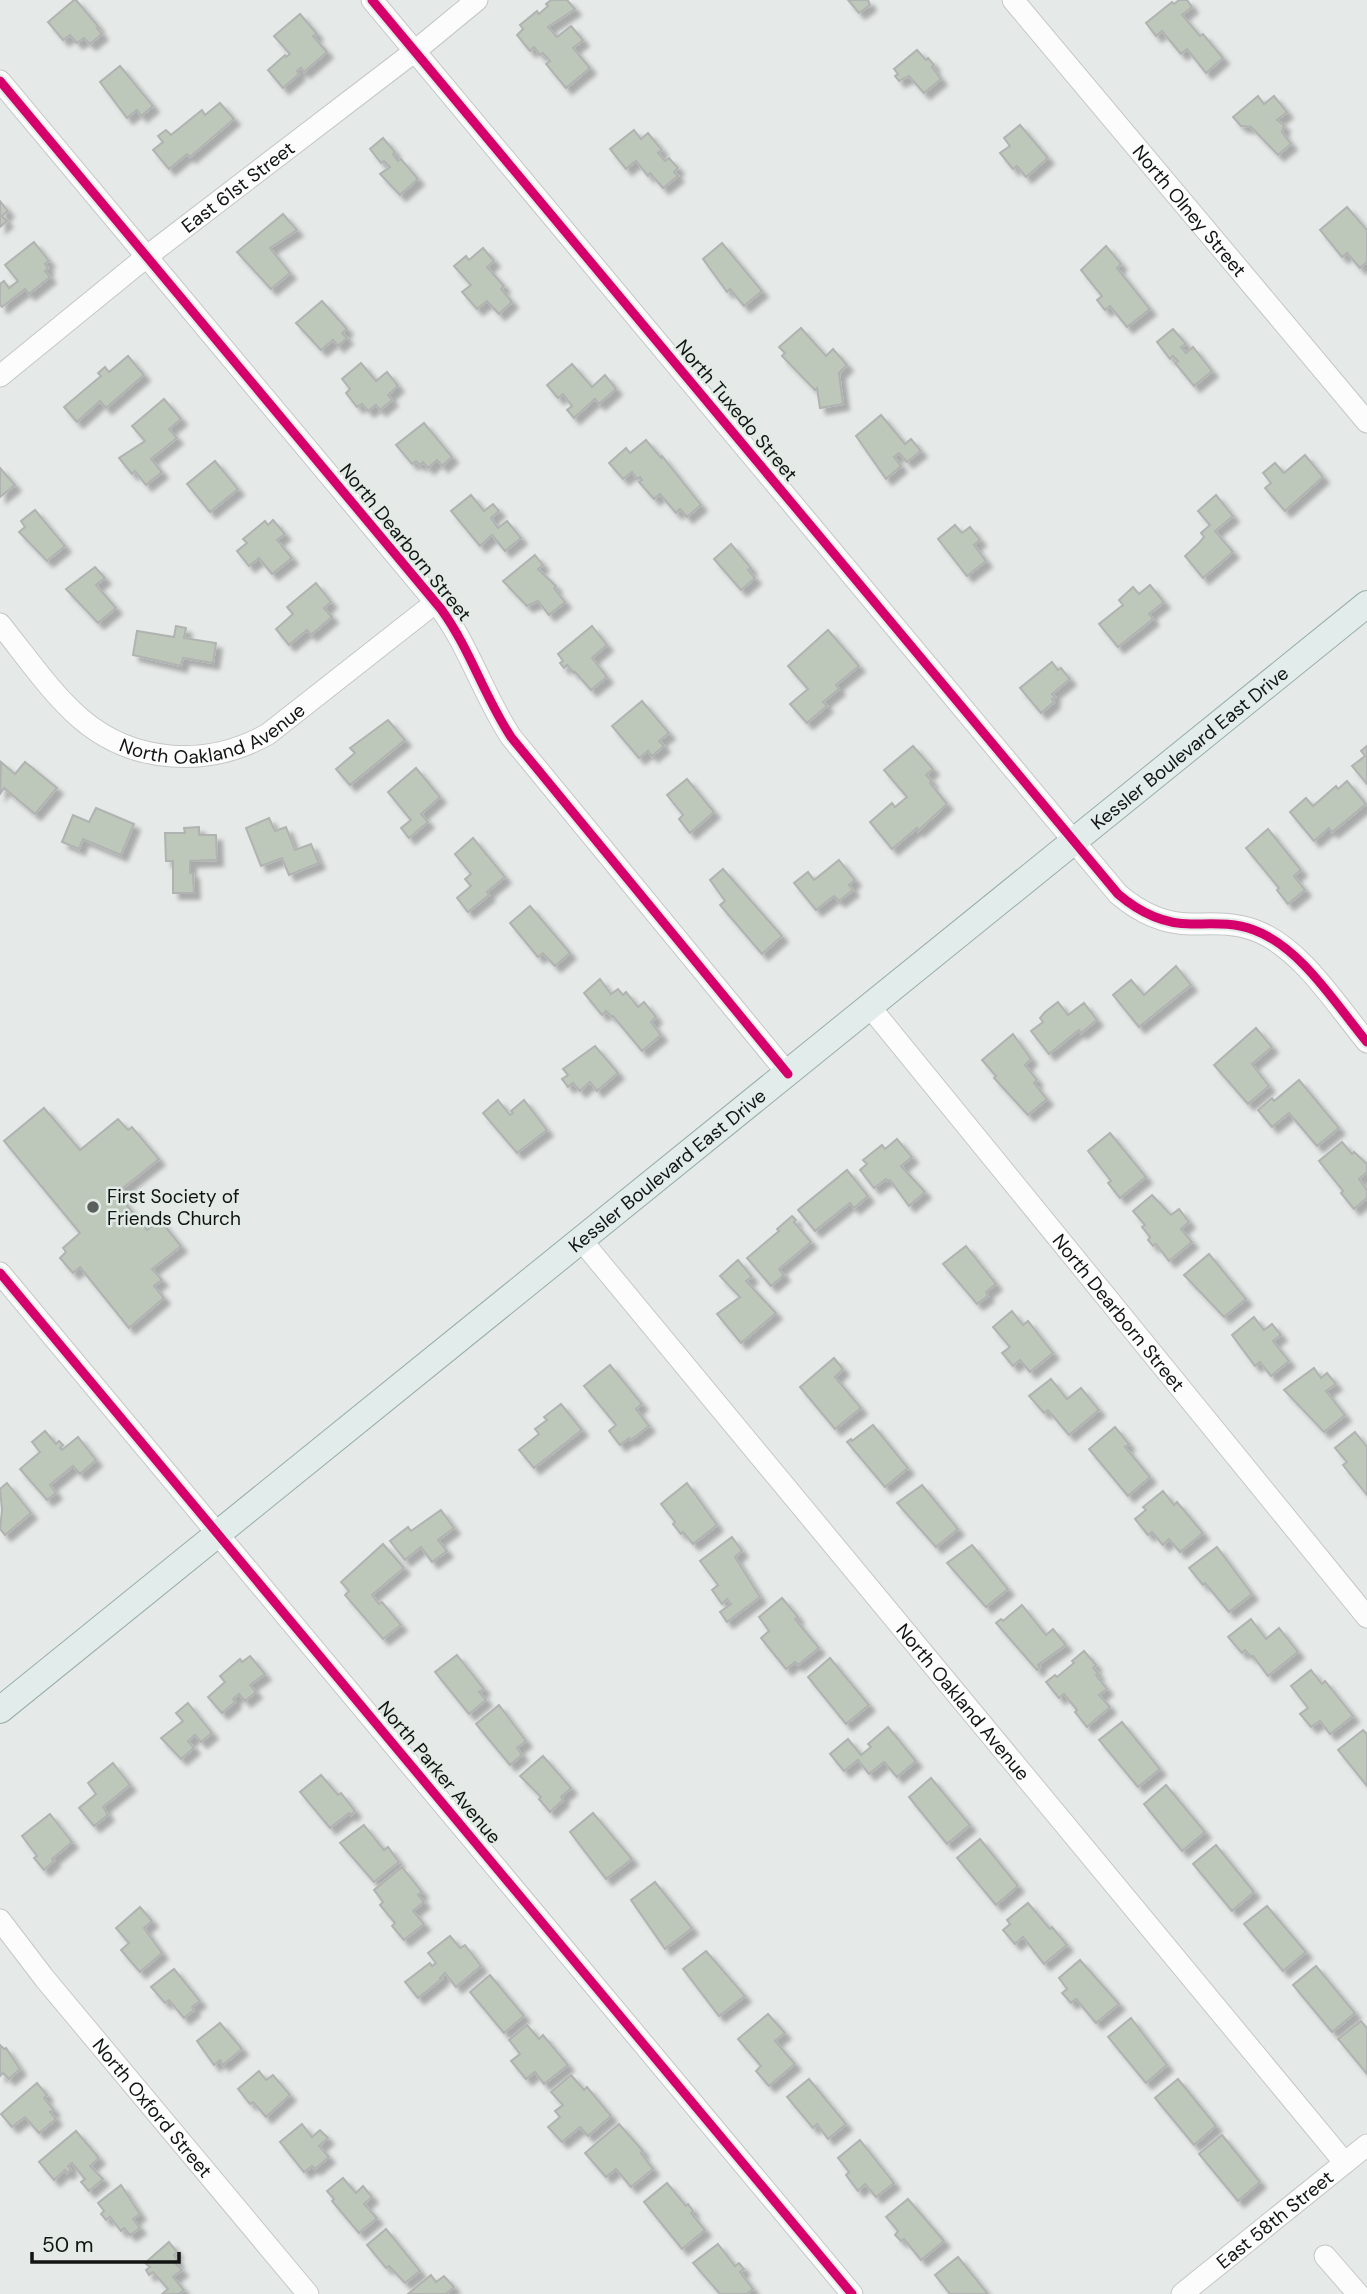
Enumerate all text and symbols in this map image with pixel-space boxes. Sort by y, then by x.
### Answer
street label: East 61st Street [176,136,300,238]
street label: North Olney Street [1127,140,1252,282]
street label: North Tuxedo Street [670,334,803,486]
street label: North Dearborn Street [334,458,477,626]
street label: Kessler Boulevard East Drive [1086,661,1294,835]
street label: North Oakland Avenue [116,698,310,770]
street label: Kessler Boulevard East Drive [563,1083,771,1258]
place label: First Society of Friends Church [107,1184,241,1231]
marker: First Society of Friends Church [85,1199,101,1215]
street label: North Dearborn Street [1047,1229,1190,1397]
street label: North Oakland Avenue [891,1618,1035,1786]
street label: North Parker Avenue [372,1696,507,1849]
street label: North Oxford Street [87,2033,218,2183]
street label: East 58th Street [1211,2165,1339,2274]
scale bar [32,2220,178,2264]
text: 50 m [42,2231,93,2259]

